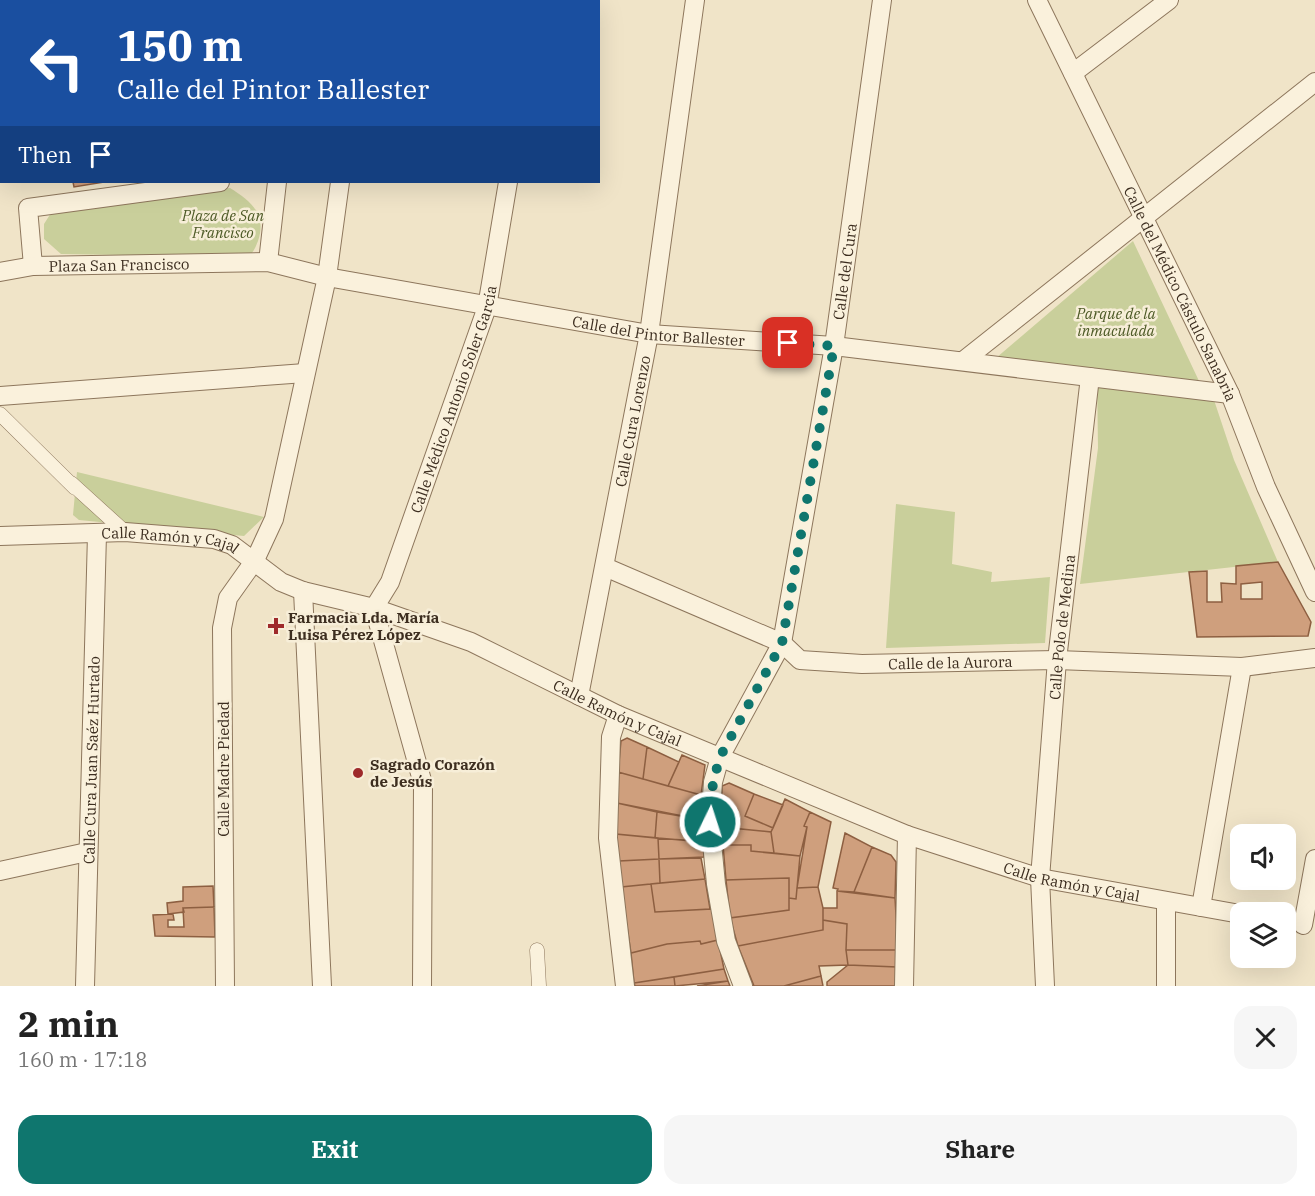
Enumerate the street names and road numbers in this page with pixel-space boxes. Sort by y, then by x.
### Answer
street label: Calle del Médico Cástulo Sanabria [1120,183,1241,404]
street label: Calle del Cura [828,222,860,321]
street label: Plaza San Francisco [48,254,190,275]
street label: Calle Médico Antonio Soler García [406,284,500,515]
street label: Calle del Pintor Ballester [571,311,746,350]
street label: Calle Cura Lorenzo [610,354,654,488]
street label: Calle Ramón y Cajal [101,522,243,557]
street label: Calle Polo de Medina [1044,553,1079,700]
street label: Calle de la Aurora [888,651,1013,673]
street label: Calle Cura Juan Saéz Hurtado [79,656,103,864]
street label: Calle Ramón y Cajal [550,675,685,750]
street label: Calle Madre Piedad [214,701,233,837]
street label: Calle Ramón y Cajal [1001,857,1142,905]

